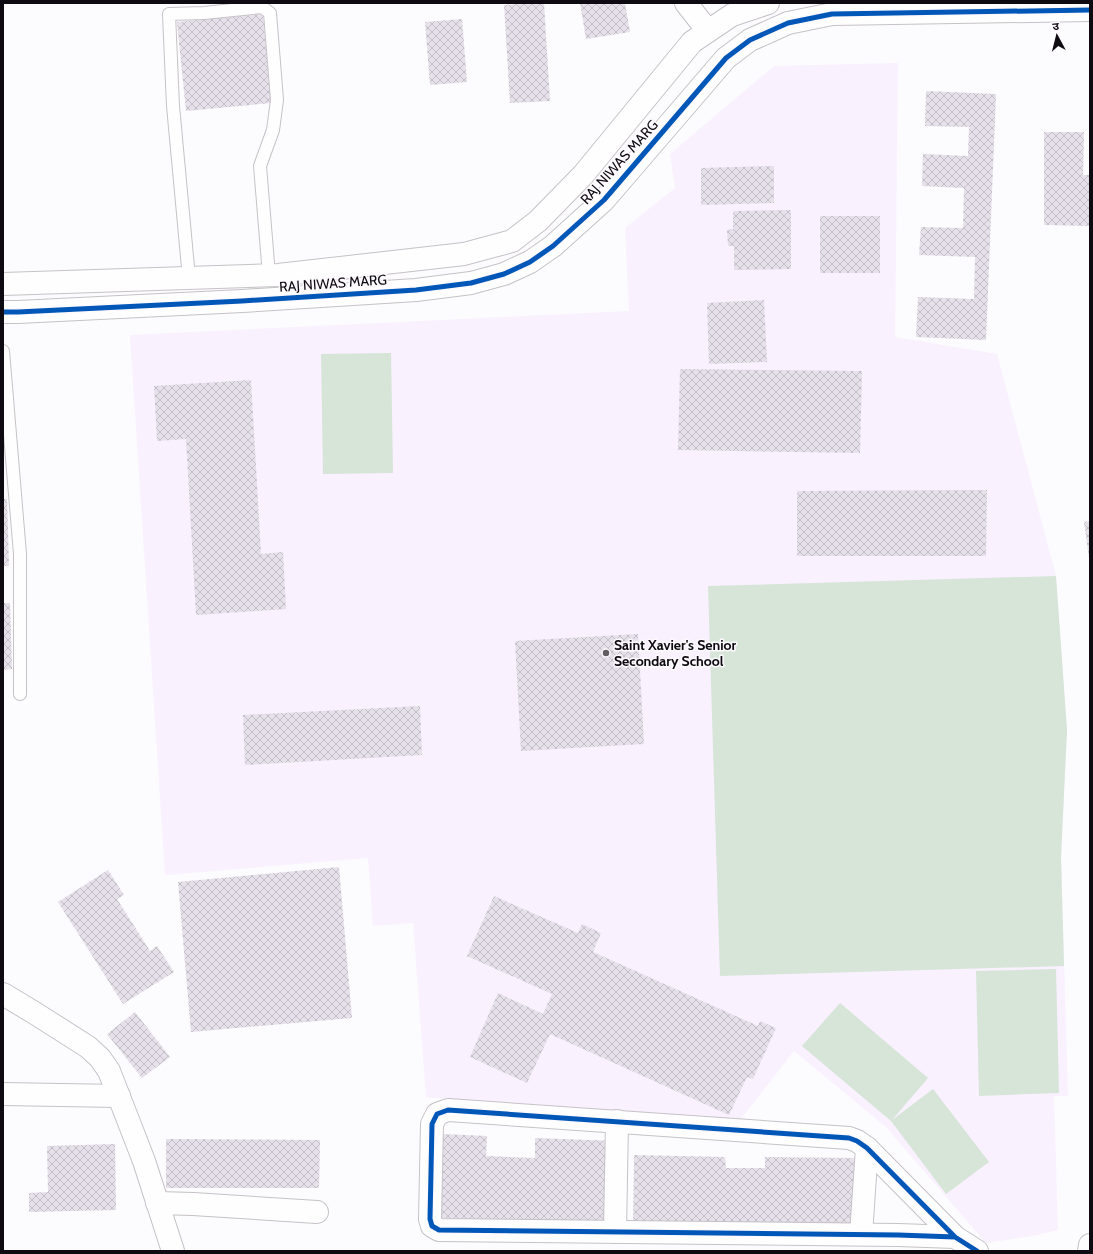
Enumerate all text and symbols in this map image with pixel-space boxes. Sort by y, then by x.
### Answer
north arrow [1037,16,1077,56]
text: उ [1052,19,1060,33]
street label: RAJ NIWAS MARG [576,116,662,208]
street label: RAJ NIWAS MARG [279,270,387,296]
place label: Saint Xavier's Senior Secondary School [614,636,737,670]
marker: Saint Xavier's Senior Secondary School [601,648,611,658]

